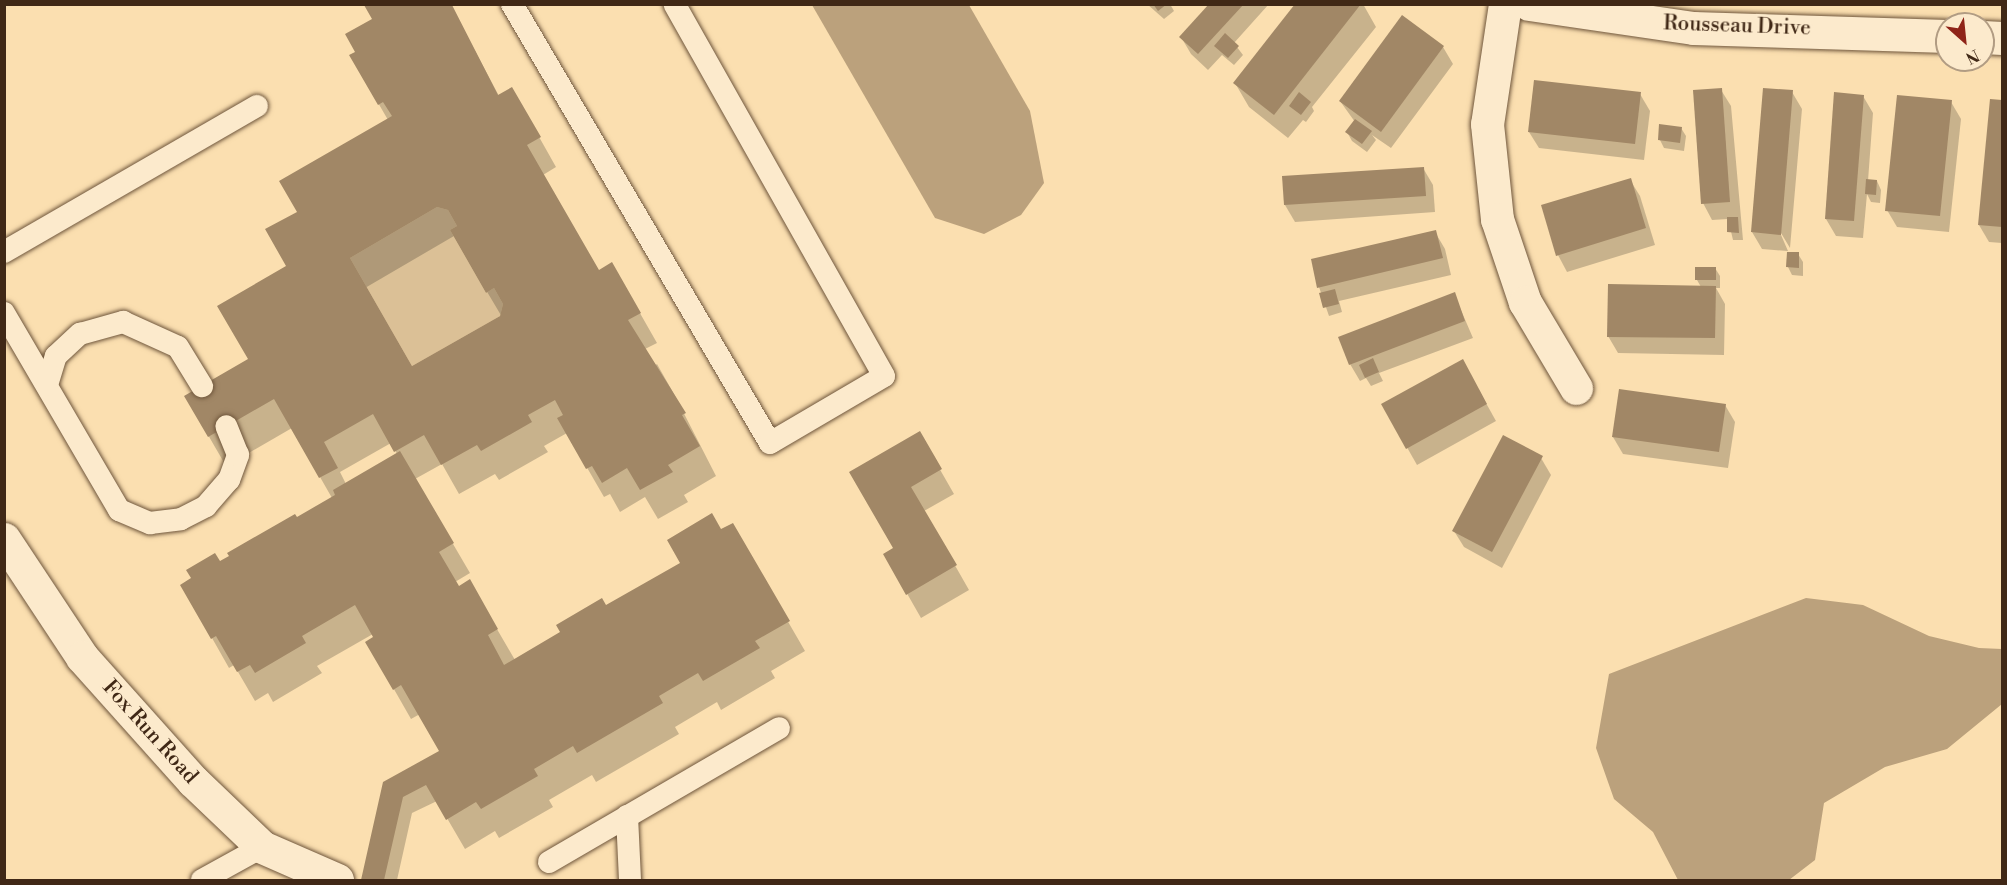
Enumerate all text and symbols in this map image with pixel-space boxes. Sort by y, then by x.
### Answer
street label: Rousseau Drive [1663,11,1811,41]
north arrow [1935,12,1995,72]
text: N [1962,44,1982,68]
street label: Fox Run Road [97,675,203,789]

